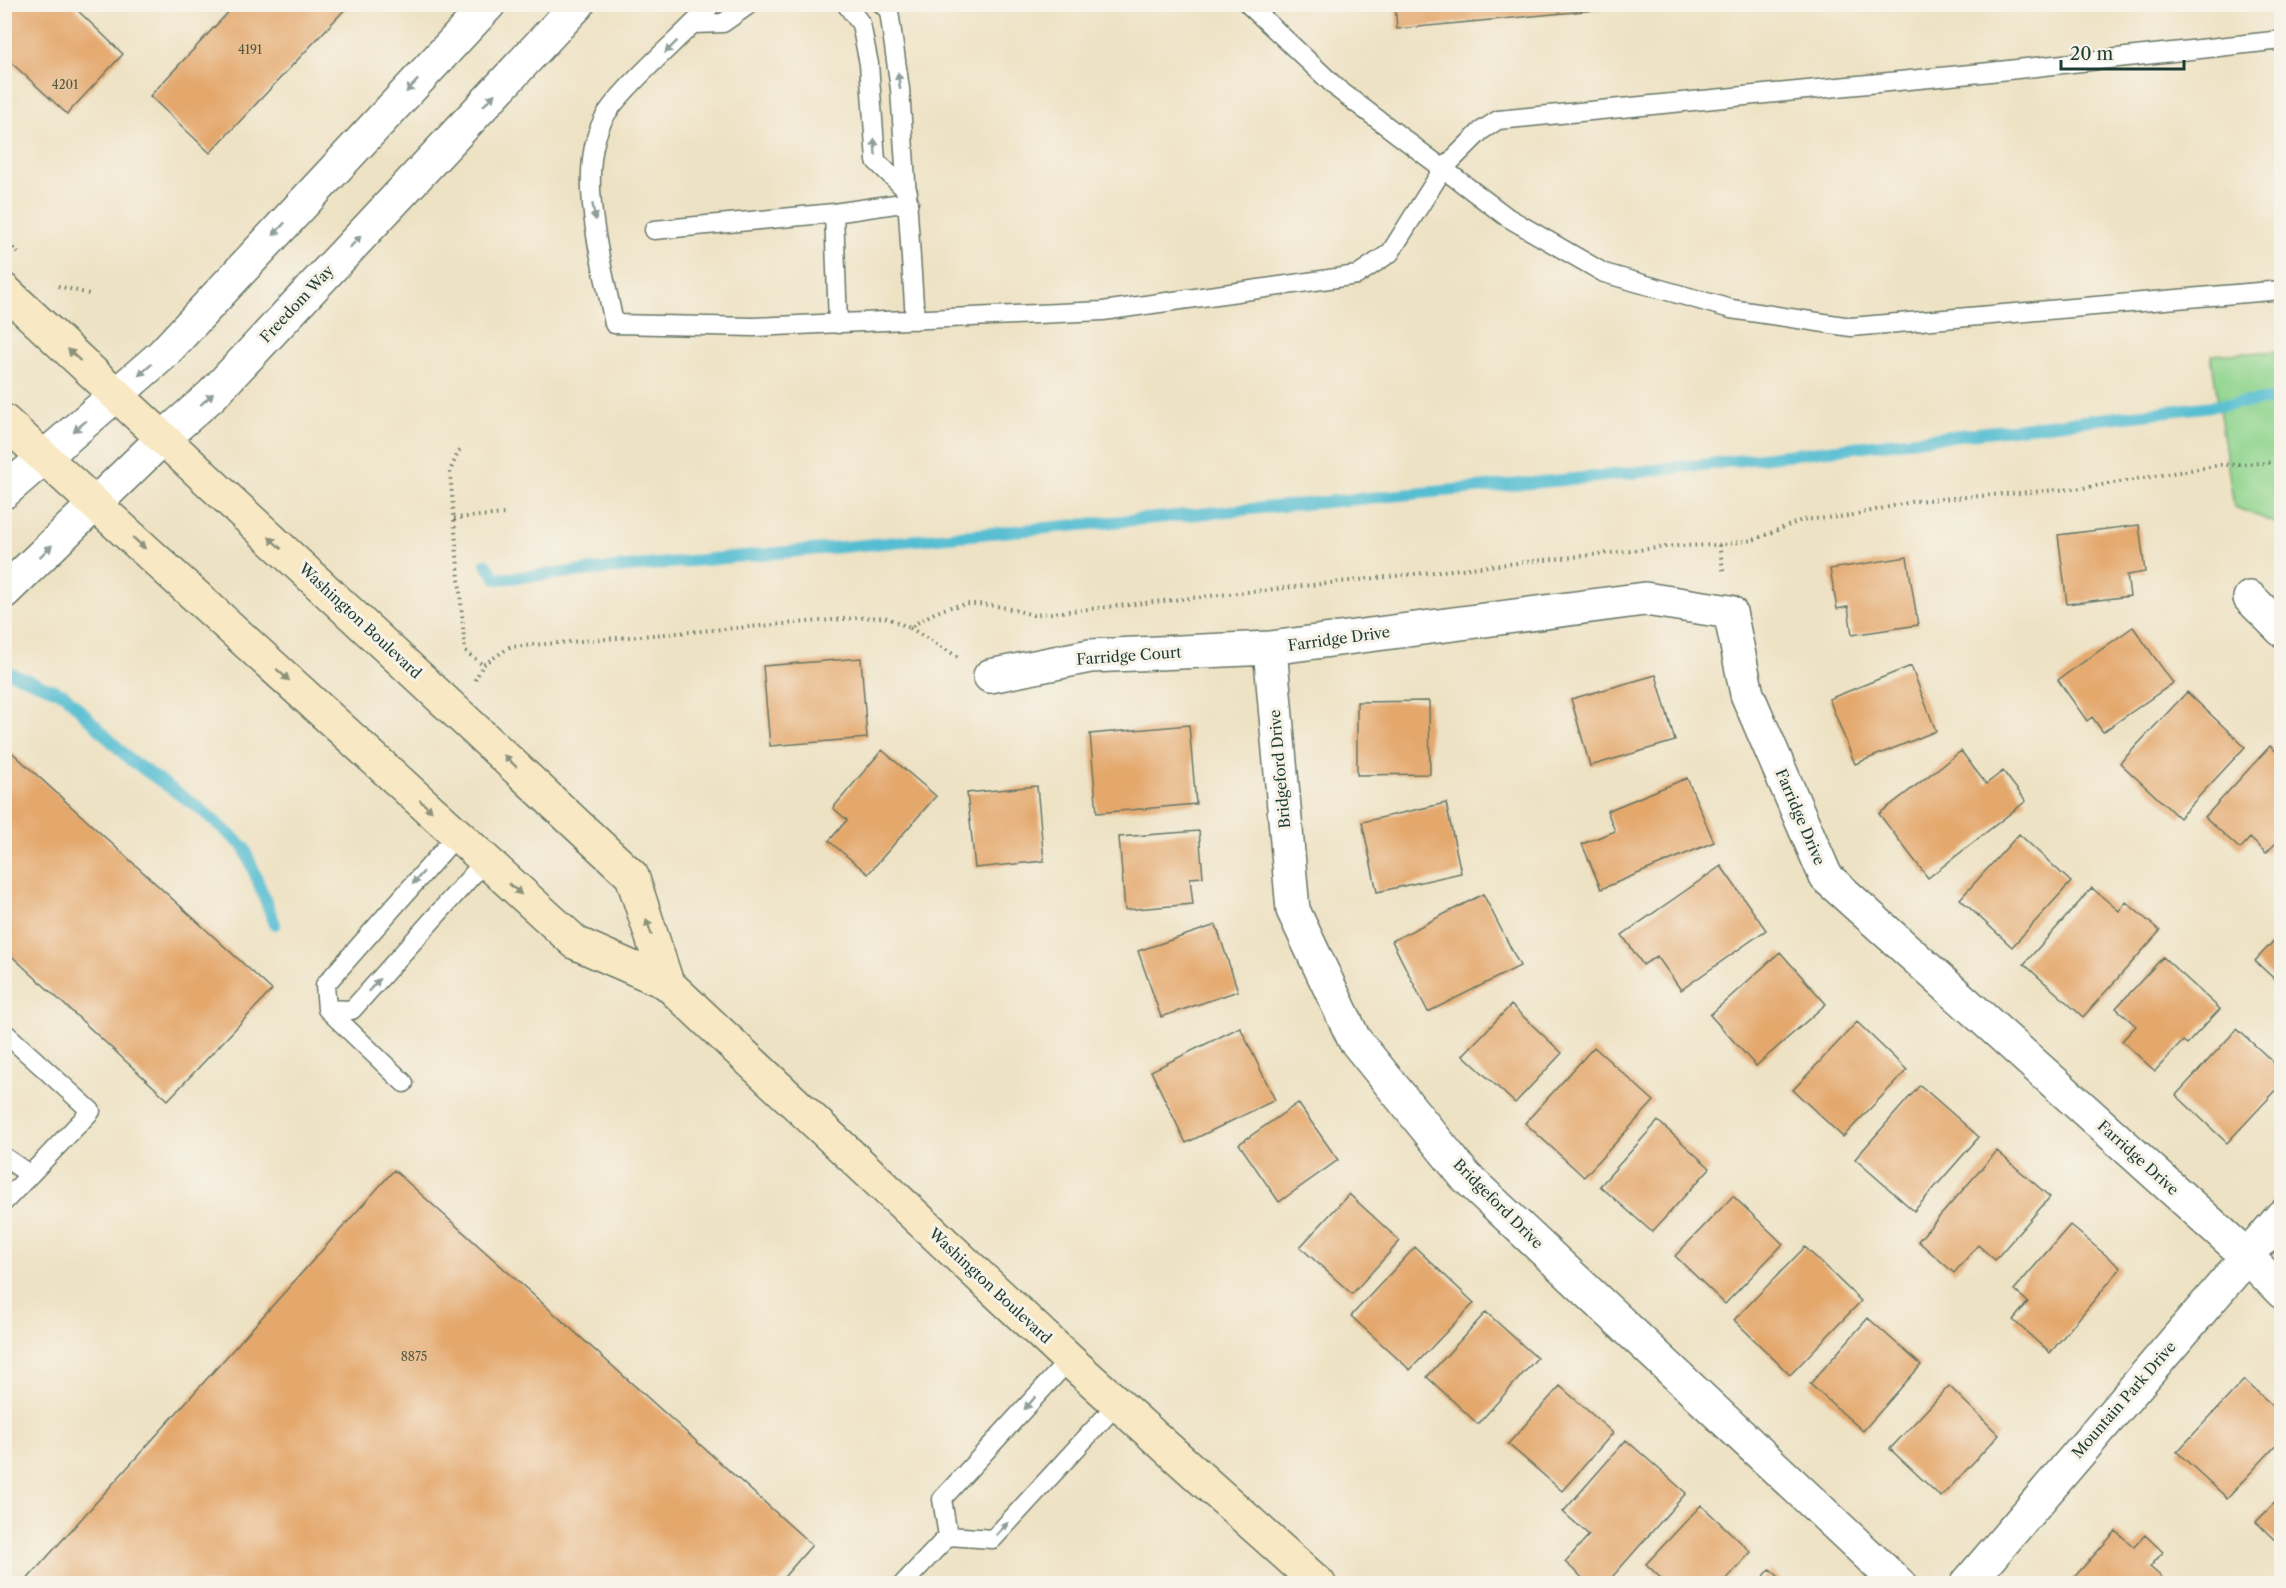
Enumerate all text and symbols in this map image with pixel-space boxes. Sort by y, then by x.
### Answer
scale bar [2061,33,2184,71]
one-way arrow [665,39,679,53]
house number: 4191 [238,42,262,57]
text: 20 m [2070,43,2114,65]
one-way arrow [894,71,904,90]
house number: 4201 [52,77,78,92]
one-way arrow [405,79,419,94]
one-way arrow [481,94,495,108]
one-way arrow [870,137,880,156]
one-way arrow [590,203,599,222]
one-way arrow [273,221,286,236]
one-way arrow [348,235,362,250]
street label: Freedom Way [256,260,338,346]
one-way arrow [66,348,81,362]
one-way arrow [137,363,152,377]
one-way arrow [199,393,214,406]
one-way arrow [72,419,88,432]
one-way arrow [131,536,146,550]
one-way arrow [268,537,283,550]
one-way arrow [39,545,53,559]
street label: Washington Boulevard [294,558,426,682]
street label: Farridge Drive [1287,622,1391,655]
street label: Farridge Court [1076,642,1183,669]
one-way arrow [275,668,290,682]
street label: Bridgeford Drive [1265,709,1294,829]
one-way arrow [503,755,517,769]
street label: Farridge Drive [1772,766,1829,868]
one-way arrow [419,799,433,813]
one-way arrow [412,870,425,885]
one-way arrow [507,882,522,895]
one-way arrow [644,918,653,936]
one-way arrow [367,978,381,993]
street label: Farridge Drive [2094,1116,2183,1199]
street label: Bridgeford Drive [1449,1155,1547,1253]
street label: Washington Boulevard [924,1223,1056,1347]
street label: Mountain Park Drive [2068,1337,2180,1462]
house number: 8875 [401,1349,427,1364]
one-way arrow [1023,1396,1037,1410]
one-way arrow [995,1521,1009,1536]

